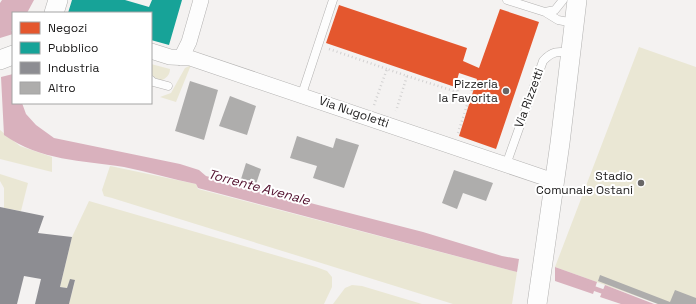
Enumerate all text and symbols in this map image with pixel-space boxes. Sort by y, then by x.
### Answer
legend [12,12,152,104]
text: Negozi [48,20,87,36]
text: Pubblico [48,40,98,56]
text: Industria [48,60,100,76]
street label: Via Rizzetti [511,66,547,130]
place label: Pizzeria la Favorita [439,76,498,106]
text: Altro [48,80,76,96]
marker: Pizzeria la Favorita [501,86,511,96]
street label: Via Nugoletti [317,93,391,131]
water label: Torrente Avenale [206,165,313,209]
place label: Stadio Comunale Ostani [536,168,633,198]
marker: Stadio Comunale Ostani [636,178,646,188]

